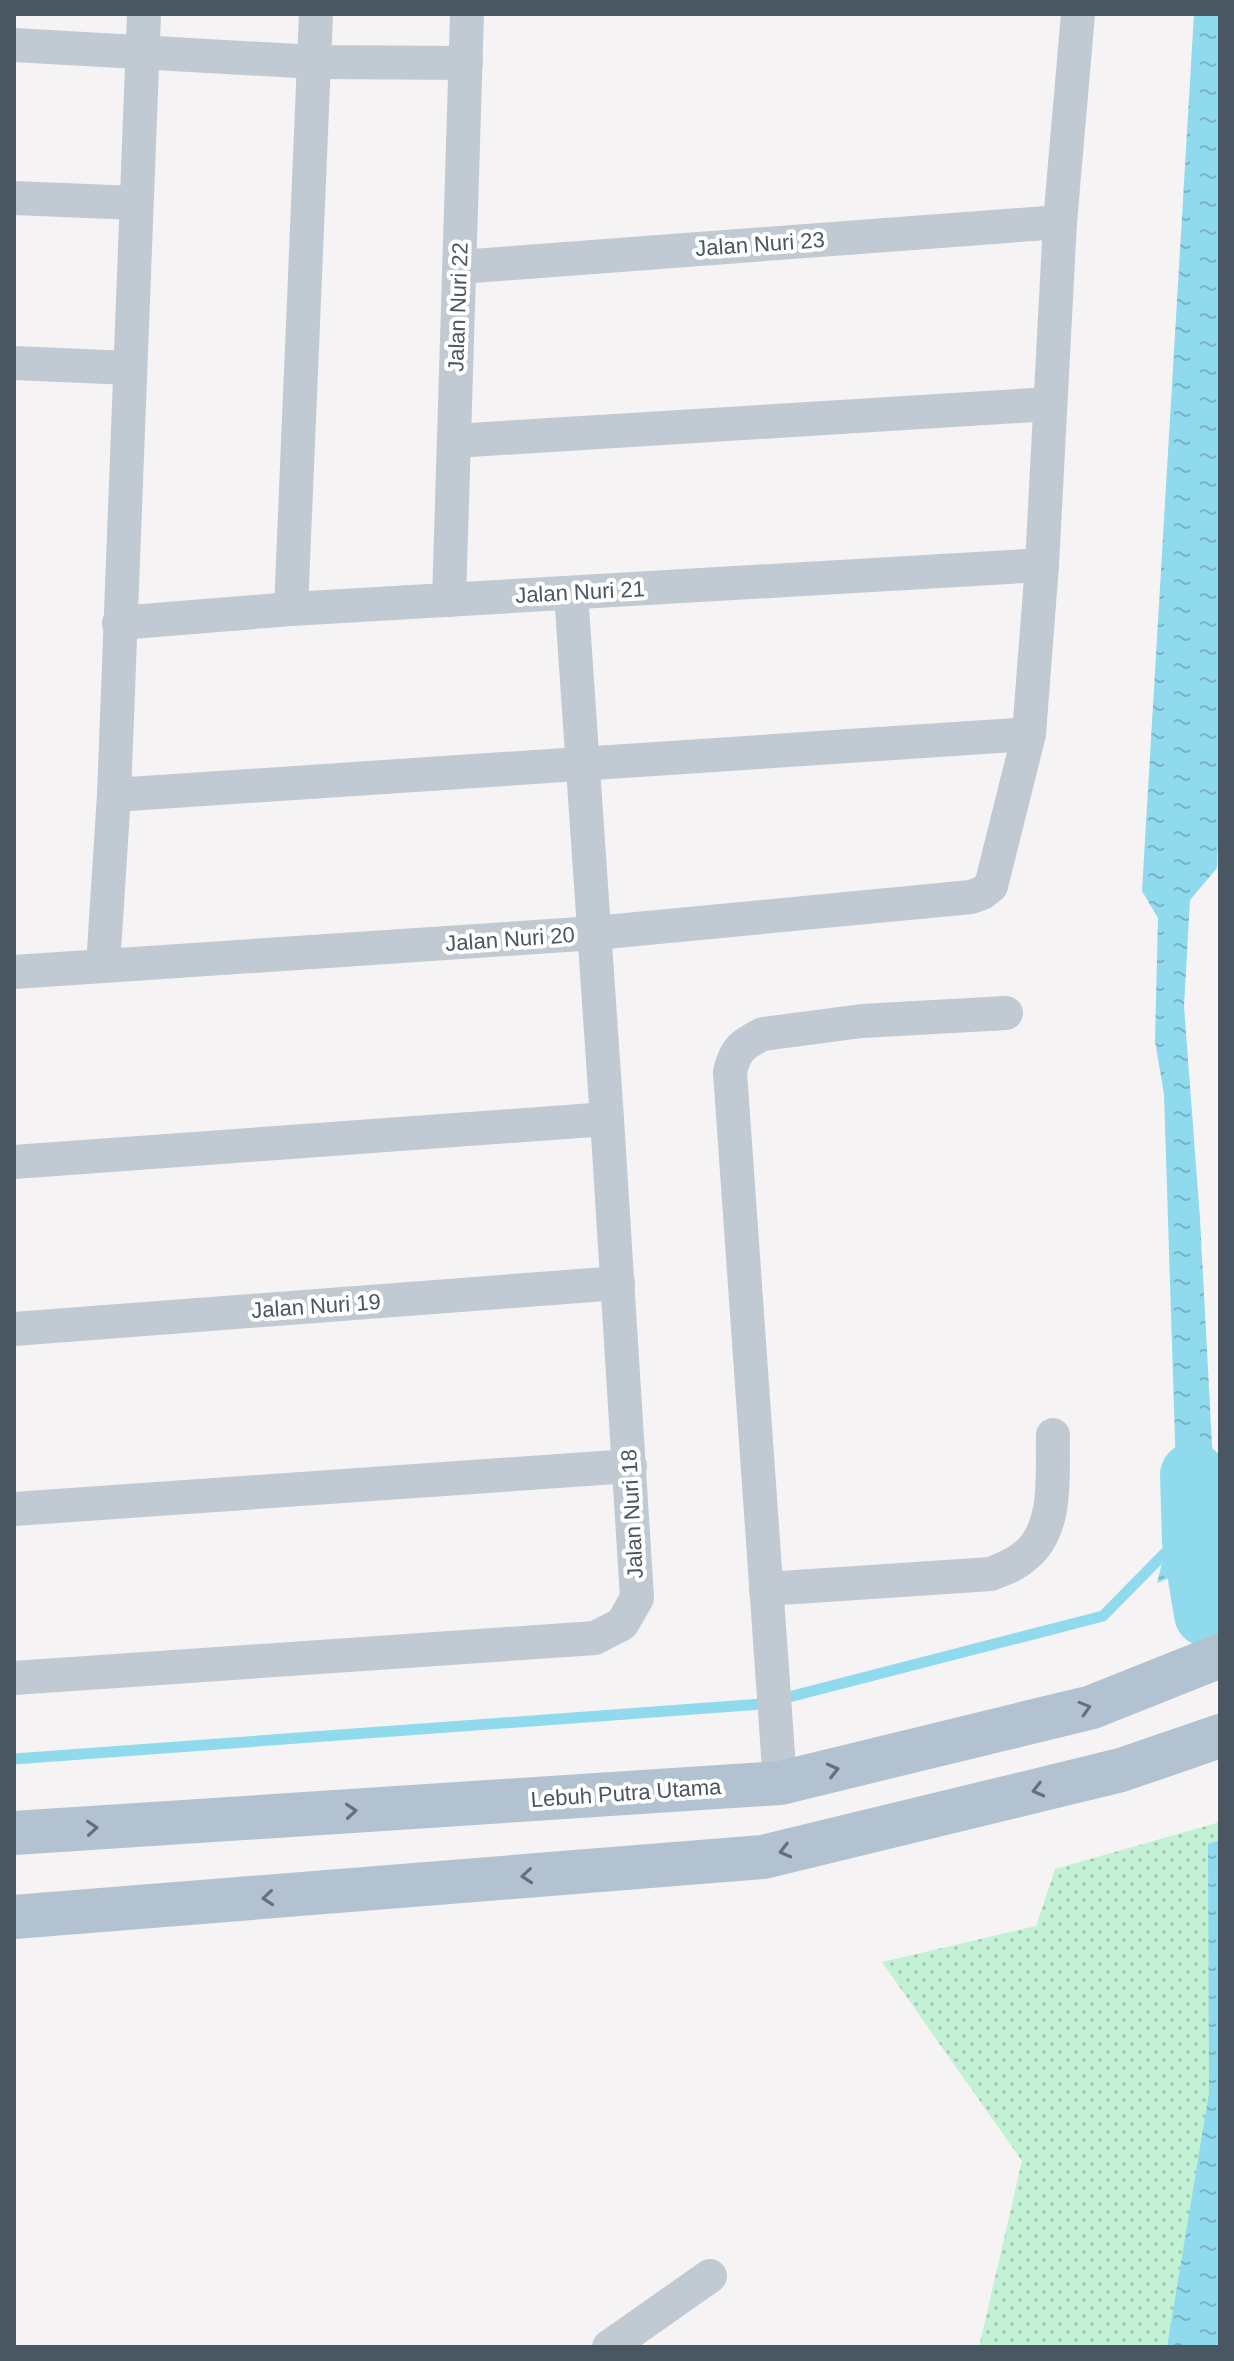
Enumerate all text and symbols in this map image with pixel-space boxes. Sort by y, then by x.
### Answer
street label: Jalan Nuri 23 [694,227,826,261]
street label: Jalan Nuri 22 [443,242,473,372]
street label: Jalan Nuri 21 [515,576,645,608]
street label: Jalan Nuri 20 [444,922,576,956]
street label: Jalan Nuri 19 [250,1289,382,1323]
street label: Jalan Nuri 18 [616,1449,648,1579]
one-way arrow [1078,1701,1092,1718]
one-way arrow [825,1763,839,1780]
street label: Lebuh Putra Utama [530,1774,723,1812]
one-way arrow [1031,1781,1045,1798]
one-way arrow [345,1803,358,1820]
one-way arrow [86,1820,99,1837]
one-way arrow [779,1842,793,1859]
one-way arrow [520,1867,533,1884]
one-way arrow [261,1889,274,1906]

